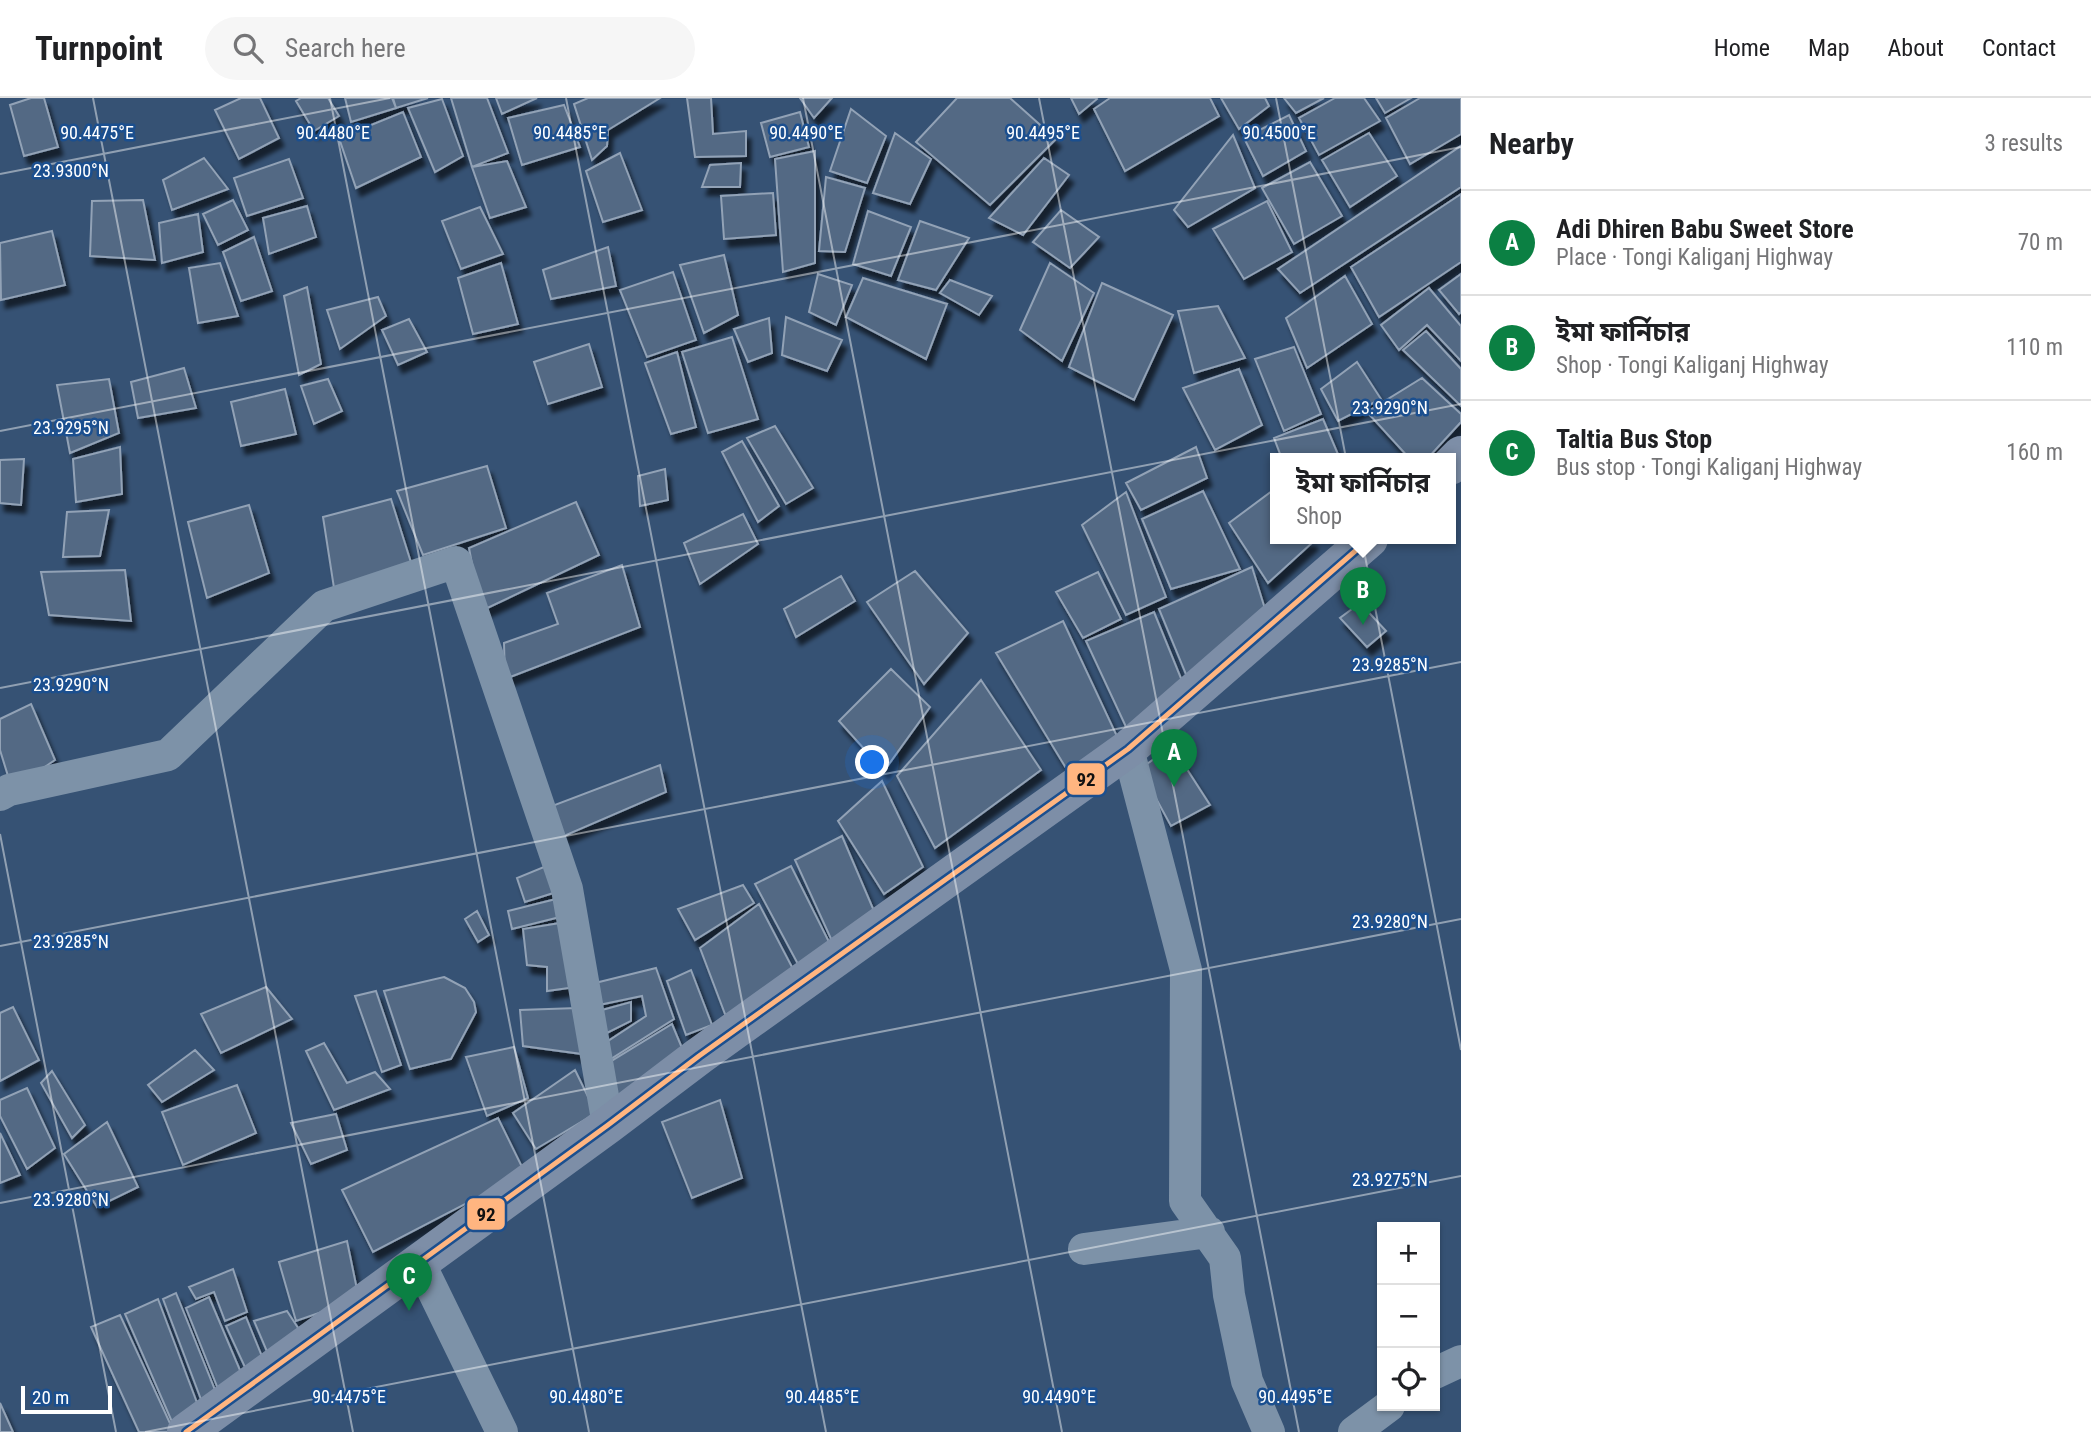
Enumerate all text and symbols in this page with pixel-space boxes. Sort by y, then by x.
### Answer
search box [205,17,695,80]
text: Turnpoint [35,29,163,68]
icon: search [229,29,267,67]
text: Search here [285,33,406,63]
text: Home [1714,34,1770,62]
text: Map [1808,34,1850,62]
text: About [1888,34,1944,62]
text: Contact [1982,34,2056,62]
text: 90.4475°E [60,122,134,143]
text: 90.4480°E [296,122,370,143]
text: 90.4485°E [533,122,607,143]
text: 90.4490°E [769,122,843,143]
text: 90.4495°E [1006,122,1080,143]
text: 90.4500°E [1242,122,1316,143]
text: Nearby [1489,126,1574,161]
text: 3 results [1985,130,2063,157]
text: 23.9300°N [33,160,109,181]
text: Adi Dhiren Babu Sweet Store [1556,214,1854,244]
text: A [1505,229,1519,256]
text: 70 m [2018,229,2063,256]
text: Place · Tongi Kaliganj Highway [1556,244,1833,271]
text: ইমা ফার্নিচার [1556,317,1690,347]
text: B [1506,334,1518,361]
text: 110 m [2006,334,2063,361]
text: Shop · Tongi Kaliganj Highway [1556,352,1829,379]
text: 23.9290°N [1352,397,1428,418]
text: 23.9295°N [33,417,109,438]
text: Taltia Bus Stop [1556,424,1712,454]
text: C [1505,439,1519,466]
text: 160 m [2006,439,2063,466]
popup [1270,453,1456,544]
text: Bus stop · Tongi Kaliganj Highway [1556,454,1862,481]
text: ইমা ফার্নিচার [1296,468,1430,498]
text: Shop [1296,503,1342,530]
pin: B [1340,567,1386,625]
text: 23.9285°N [1352,654,1428,675]
text: 23.9290°N [33,674,109,695]
pin: A [1151,729,1197,787]
your location [855,745,889,779]
line badge: 92 [1066,762,1106,796]
text: 92 [1076,768,1096,791]
text: 23.9280°N [1352,911,1428,932]
text: 23.9285°N [33,931,109,952]
text: 23.9275°N [1352,1169,1428,1190]
text: 23.9280°N [33,1189,109,1210]
line badge: 92 [466,1197,506,1231]
text: 92 [476,1203,496,1226]
map controls [1377,1222,1440,1411]
button: + [1377,1222,1440,1285]
pin: C [386,1253,432,1311]
button: − [1377,1285,1440,1348]
button: locate [1377,1348,1440,1411]
scale bar [21,1383,112,1415]
text: 20 m [32,1386,69,1409]
text: 90.4475°E [312,1386,386,1407]
text: 90.4480°E [549,1386,623,1407]
text: 90.4485°E [785,1386,859,1407]
text: 90.4490°E [1022,1386,1096,1407]
text: 90.4495°E [1258,1386,1332,1407]

